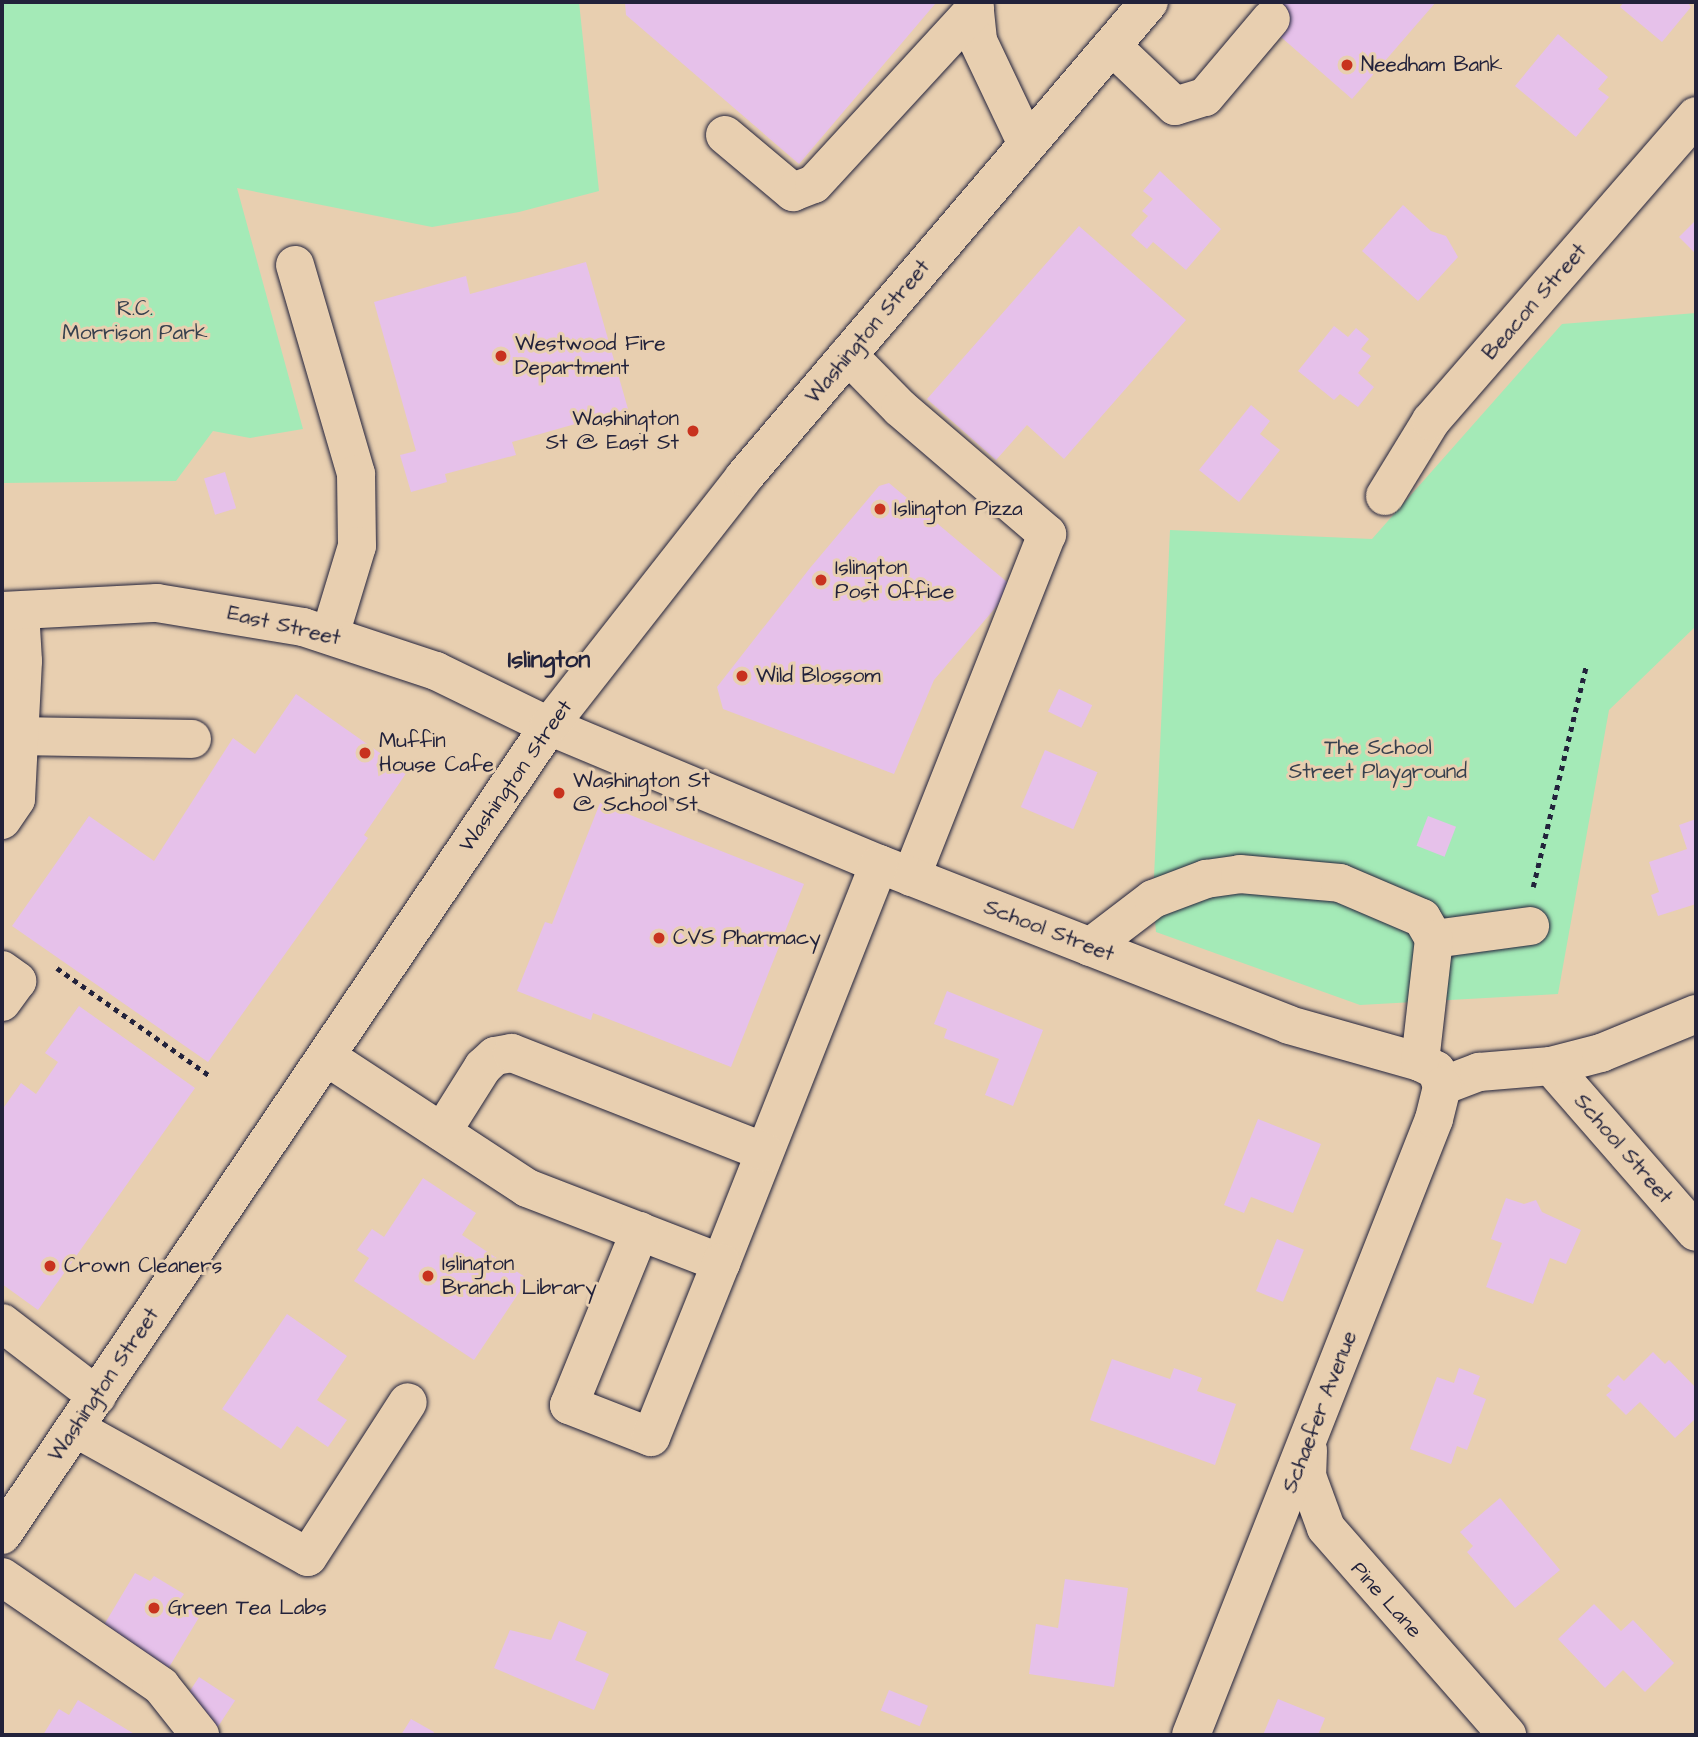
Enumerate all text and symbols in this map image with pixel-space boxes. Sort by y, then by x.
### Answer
place label: Needham Bank [1361,52,1503,78]
marker: Needham Bank [1339,57,1355,73]
street label: Beacon Street [1478,239,1592,365]
street label: Washington Street [801,255,935,409]
park label: R.C. Morrison Park [62,296,208,346]
place label: Westwood Fire Department [515,331,666,381]
marker: Westwood Fire Department [493,348,509,364]
place label: Washington St @ East St [546,406,679,456]
marker: Washington St @ East St [685,423,701,439]
place label: Islington Pizza [894,496,1023,522]
marker: Islington Pizza [872,501,888,517]
place label: Islington Post Office [835,555,954,605]
marker: Islington Post Office [813,572,829,588]
street label: East Street [225,601,343,651]
district label: Islington [508,647,590,675]
place label: Wild Blossom [756,663,881,689]
marker: Wild Blossom [734,668,750,684]
street label: Washington Street [454,695,578,857]
place label: Muffin House Cafe [379,728,494,778]
park label: The School Street Playground [1289,735,1467,785]
marker: Muffin House Cafe [357,745,373,761]
place label: Washington St @ School St [573,768,710,818]
marker: Washington St @ School St [551,785,567,801]
street label: School Street [980,895,1118,967]
place label: CVS Pharmacy [673,925,821,951]
marker: CVS Pharmacy [651,930,667,946]
street label: School Street [1568,1089,1678,1209]
place label: Islington Branch Library [442,1251,597,1301]
place label: Crown Cleaners [64,1253,222,1279]
marker: Crown Cleaners [42,1258,58,1274]
marker: Islington Branch Library [420,1268,436,1284]
street label: Washington Street [43,1303,165,1467]
street label: Schaefer Avenue [1278,1328,1362,1496]
street label: Pine Lane [1345,1557,1427,1643]
place label: Green Tea Labs [168,1595,327,1621]
marker: Green Tea Labs [146,1600,162,1616]

